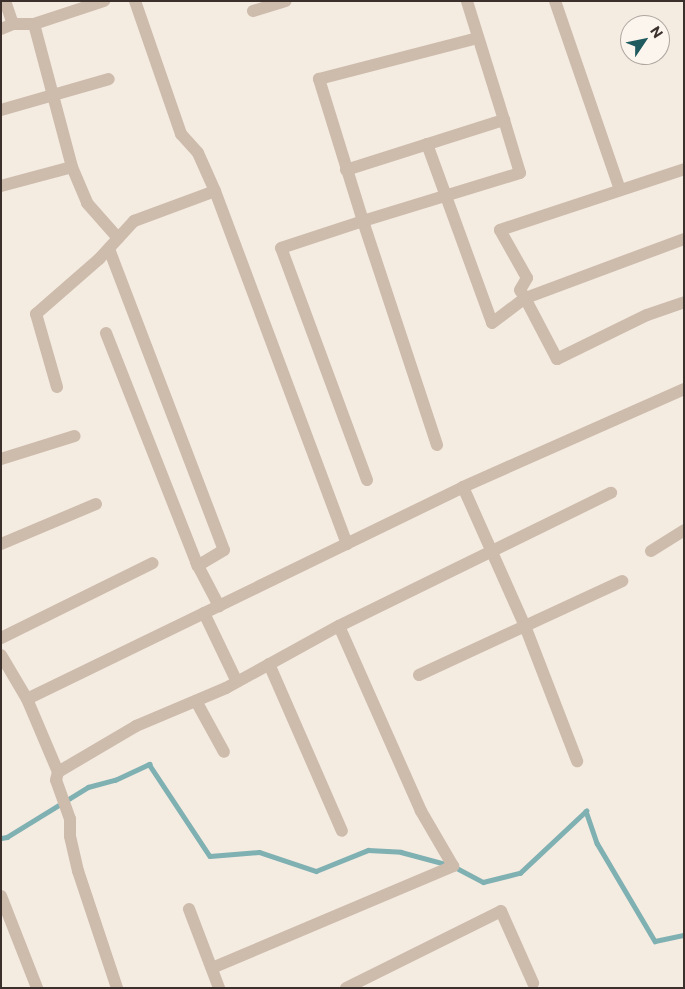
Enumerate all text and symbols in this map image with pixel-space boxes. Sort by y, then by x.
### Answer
north arrow [620,15,670,65]
text: N [647,23,667,41]

